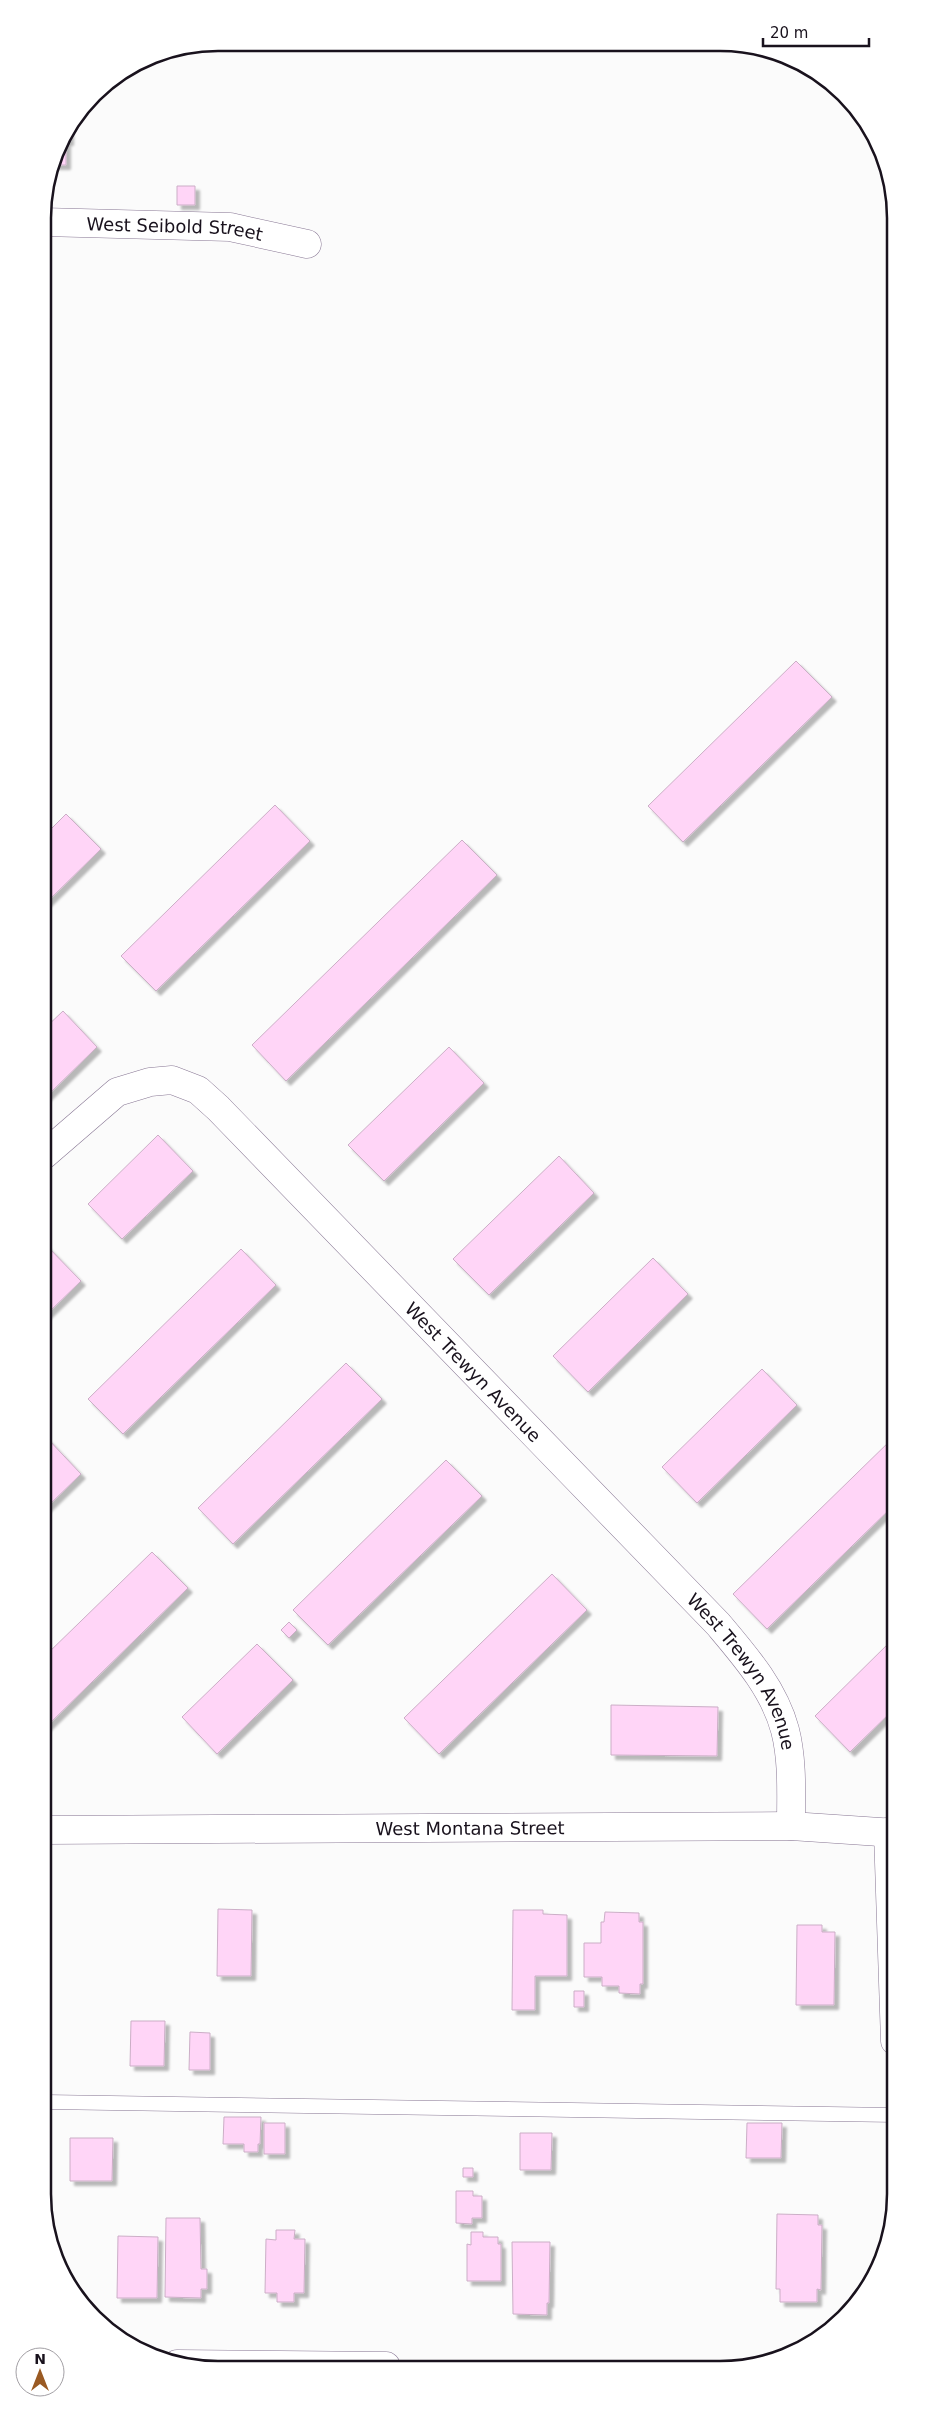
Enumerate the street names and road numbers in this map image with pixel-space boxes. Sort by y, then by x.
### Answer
street label: West Seibold Street [86,213,265,244]
street label: West Trewyn Avenue [401,1298,546,1446]
street label: West Trewyn Avenue [683,1589,799,1752]
street label: West Montana Street [375,1817,565,1839]

